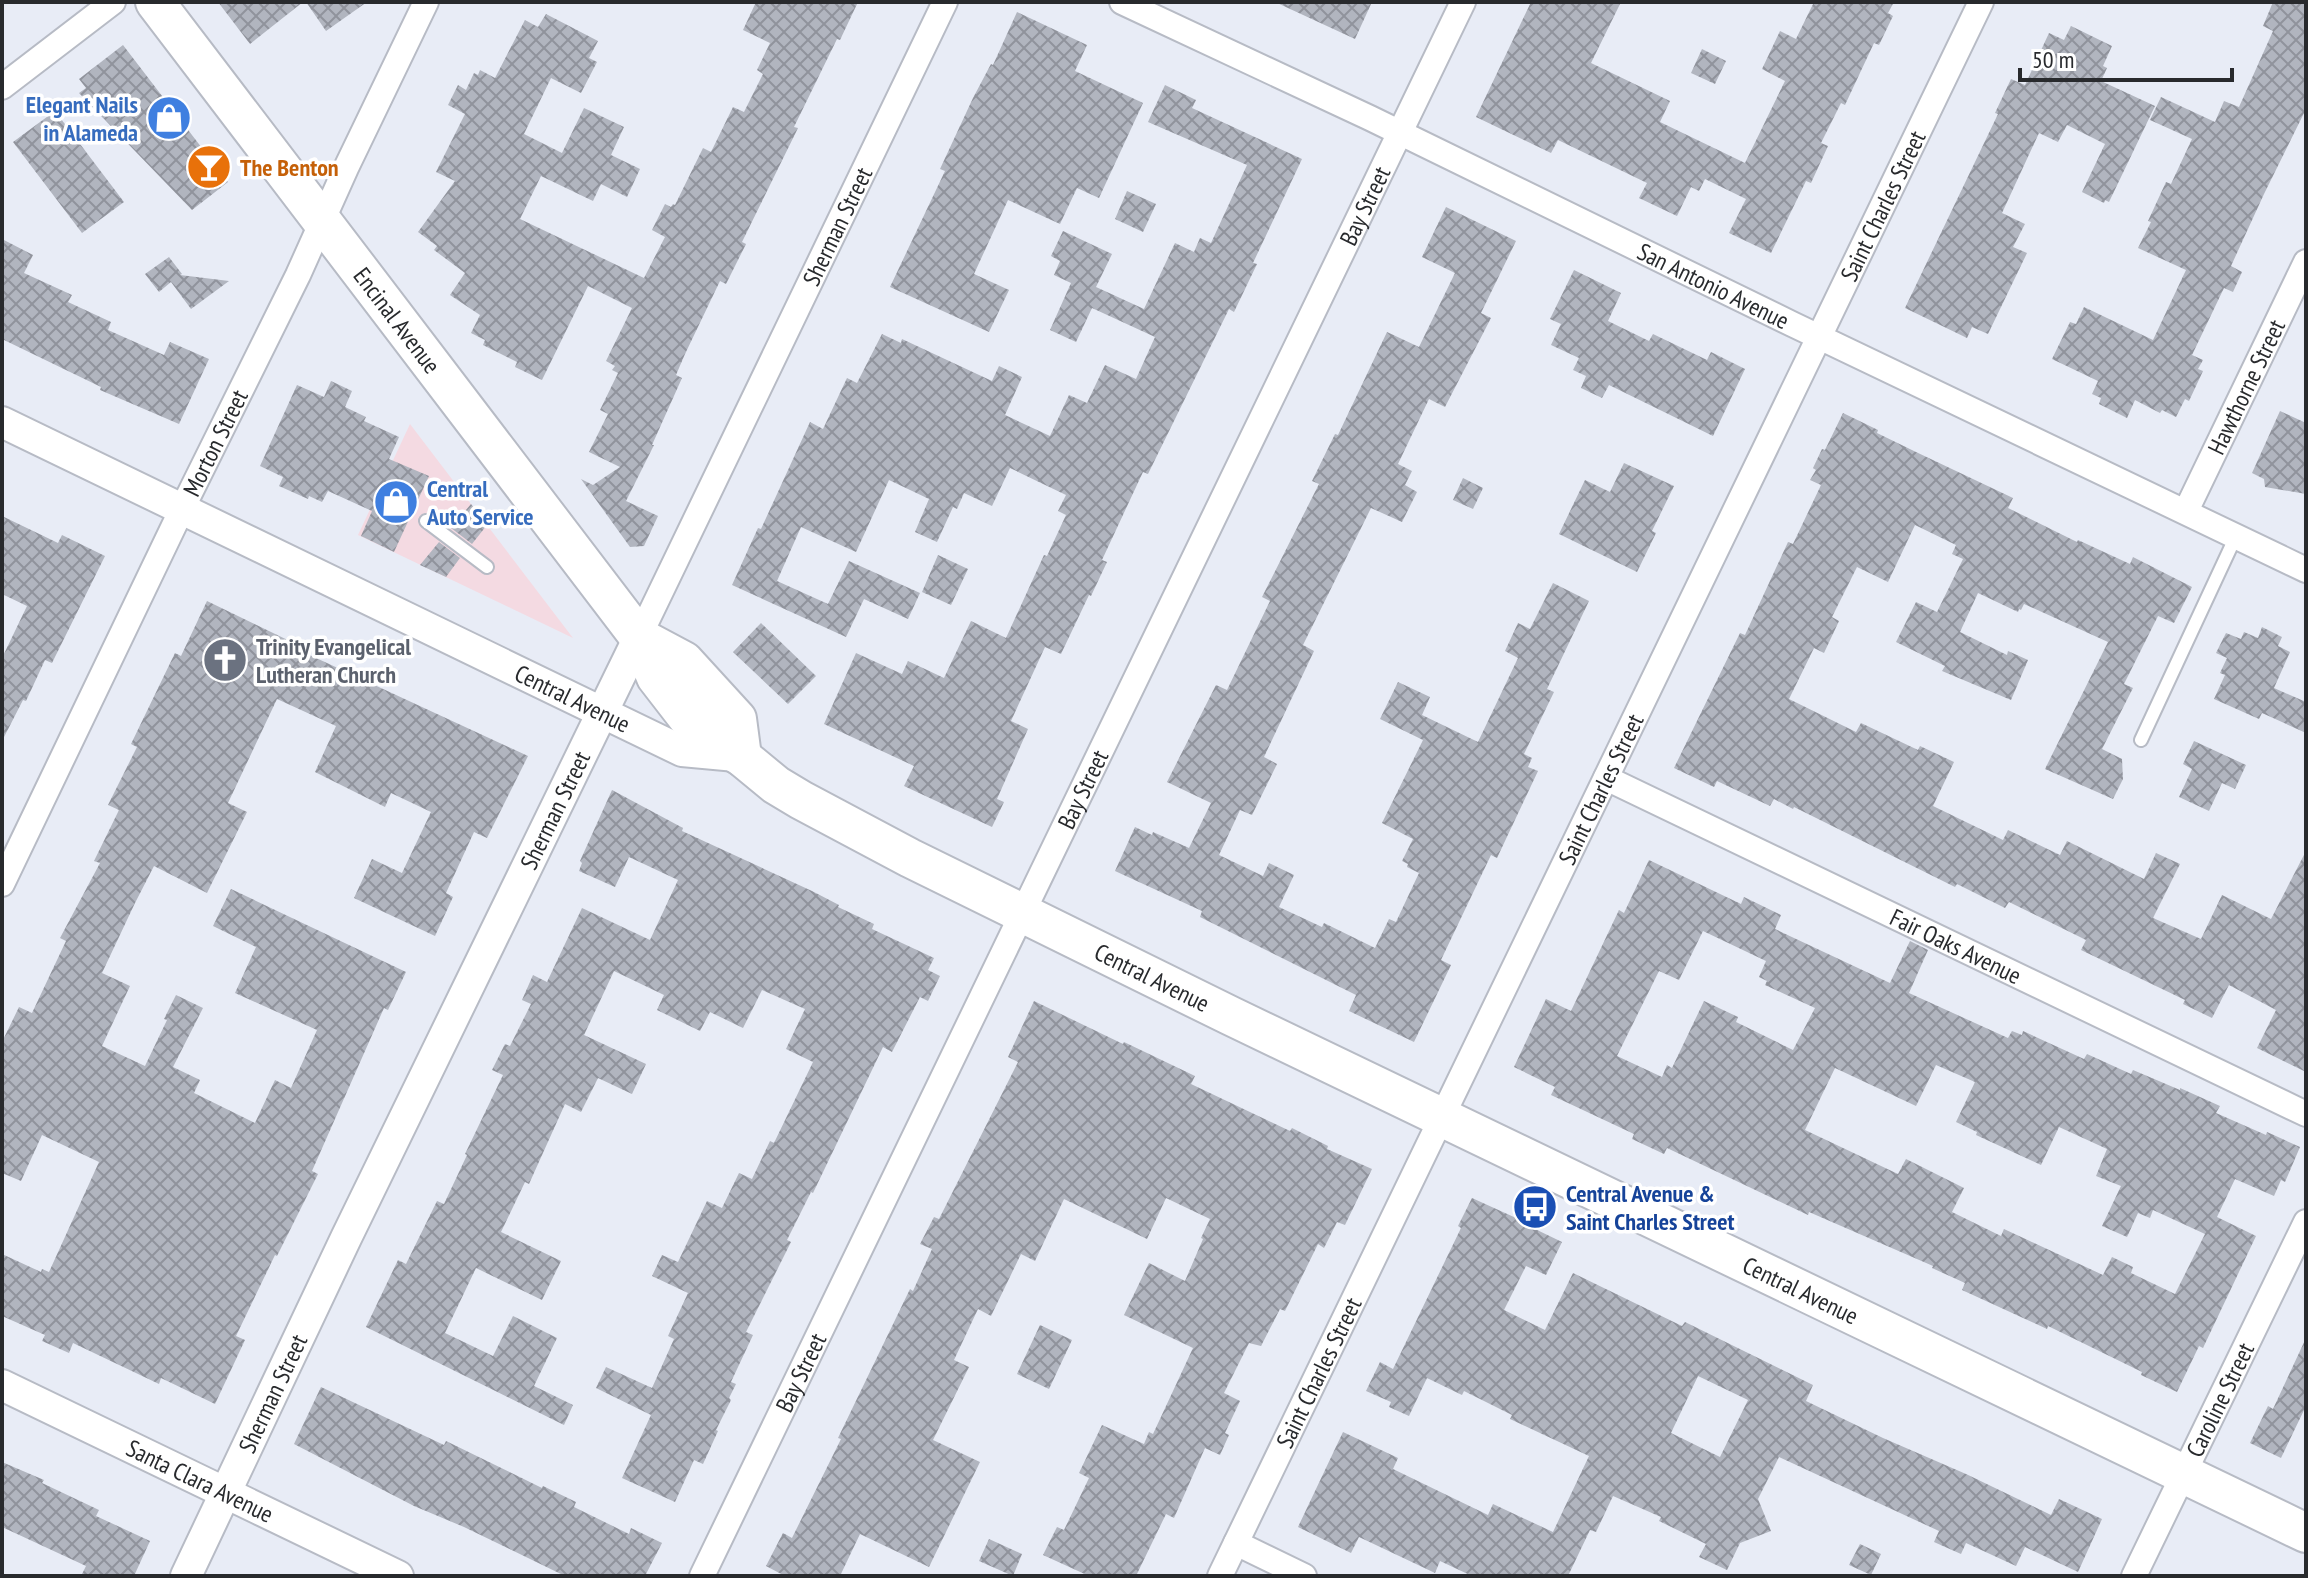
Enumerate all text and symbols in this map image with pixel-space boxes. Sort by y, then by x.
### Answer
scale bar [2020,32,2232,82]
text: 50 m [2032,44,2074,75]
place label: Elegant Nails in Alameda [26,89,138,148]
shop icon: Elegant Nails in Alameda [145,94,193,142]
street label: Saint Charles Street [1833,125,1932,286]
bar icon: The Benton [185,143,233,191]
place label: The Benton [240,152,339,183]
street label: Sherman Street [795,161,879,291]
street label: Bay Street [1332,161,1397,250]
street label: San Antonio Avenue [1633,236,1794,336]
street label: Encinal Avenue [347,261,448,379]
street label: Hawthorne Street [2200,314,2292,459]
street label: Morton Street [175,384,254,501]
place label: Central Auto Service [426,473,534,532]
shop icon: Central Auto Service [372,478,420,526]
place label: Trinity Evangelical Lutheran Church [256,631,411,690]
church icon: Trinity Evangelical Lutheran Church [201,636,249,684]
street label: Central Avenue [510,657,635,739]
street label: Saint Charles Street [1551,708,1650,870]
street label: Bay Street [1050,744,1115,834]
street label: Sherman Street [513,745,597,874]
street label: Fair Oaks Avenue [1885,901,2026,991]
street label: Central Avenue [1090,936,1215,1019]
place label: Central Avenue & Saint Charles Street [1566,1178,1734,1237]
bus stop icon: Central Avenue & Saint Charles Street [1511,1183,1559,1231]
street label: Central Avenue [1738,1249,1863,1331]
street label: Saint Charles Street [1269,1292,1368,1453]
street label: Bay Street [768,1328,833,1417]
street label: Sherman Street [231,1329,314,1458]
street label: Caroline Street [2179,1337,2261,1462]
street label: Santa Clara Avenue [122,1432,279,1529]

